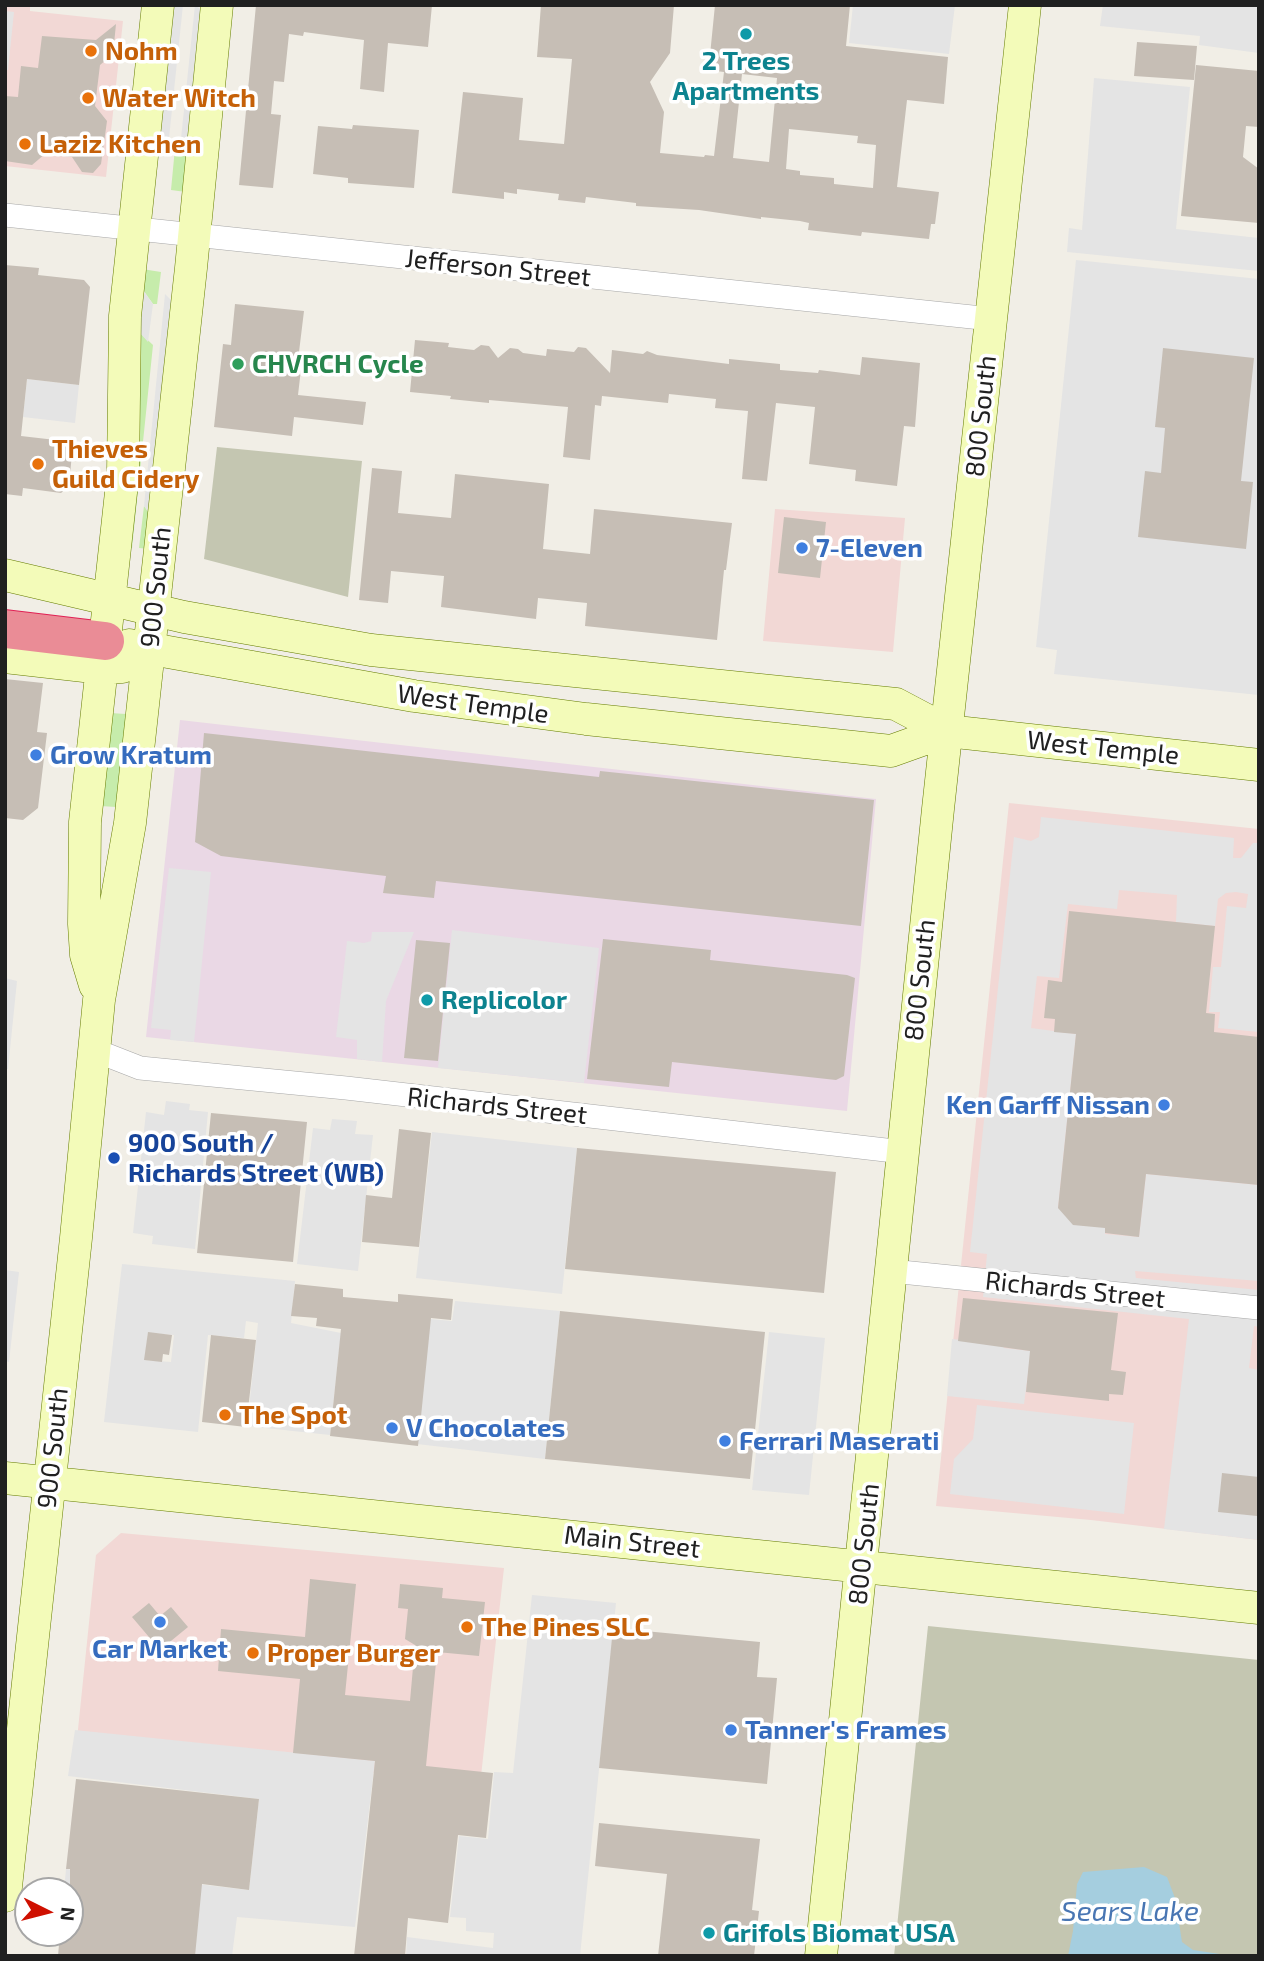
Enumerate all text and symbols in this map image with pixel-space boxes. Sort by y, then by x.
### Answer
marker: 2 Trees Apartments [738,26,754,42]
place label: Nohm [105,35,178,67]
marker: Nohm [83,43,99,59]
place label: 2 Trees Apartments [673,45,819,106]
place label: Water Witch [102,82,256,114]
marker: Water Witch [80,90,96,106]
place label: Laziz Kitchen [39,128,201,160]
marker: Laziz Kitchen [17,136,33,152]
street label: Jefferson Street [404,243,592,293]
place label: CHVRCH Cycle [252,348,424,380]
street label: 800 South [959,354,1003,478]
marker: CHVRCH Cycle [230,356,246,372]
place label: Thieves Guild Cidery [52,433,200,494]
marker: Thieves Guild Cidery [30,456,46,472]
street label: 900 South [134,525,178,649]
place label: 7-Eleven [816,532,923,564]
marker: 7-Eleven [794,540,810,556]
street label: West Temple [395,678,551,730]
street label: West Temple [1025,725,1181,771]
place label: Grow Kratum [50,739,212,771]
marker: Grow Kratum [28,747,44,763]
street label: 800 South [898,918,942,1042]
place label: Replicolor [441,984,567,1016]
marker: Replicolor [419,992,435,1008]
street label: Richards Street [405,1081,589,1131]
place label: Ken Garff Nissan [946,1089,1150,1121]
marker: Ken Garff Nissan [1156,1097,1172,1113]
place label: 900 South / Richards Street (WB) [128,1127,384,1188]
marker: 900 South / Richards Street (WB) [106,1150,122,1166]
street label: Richards Street [983,1265,1167,1315]
street label: 900 South [31,1386,75,1510]
place label: The Spot [239,1399,347,1431]
marker: The Spot [217,1407,233,1423]
place label: V Chocolates [406,1412,565,1444]
marker: V Chocolates [384,1420,400,1436]
place label: Ferrari Maserati [739,1425,939,1457]
marker: Ferrari Maserati [717,1433,733,1449]
street label: 800 South [842,1482,886,1606]
street label: Main Street [562,1519,702,1565]
place label: The Pines SLC [481,1611,650,1643]
marker: Car Market [152,1614,168,1630]
marker: The Pines SLC [459,1619,475,1635]
place label: Car Market [92,1633,228,1665]
place label: Proper Burger [267,1637,440,1669]
marker: Proper Burger [245,1645,261,1661]
place label: Tanner's Frames [745,1714,946,1746]
marker: Tanner's Frames [723,1722,739,1738]
north arrow [14,1877,84,1947]
water label: Sears Lake [1061,1895,1199,1929]
text: N [56,1906,81,1922]
place label: Grifols Biomat USA [723,1917,955,1949]
marker: Grifols Biomat USA [701,1925,717,1941]

